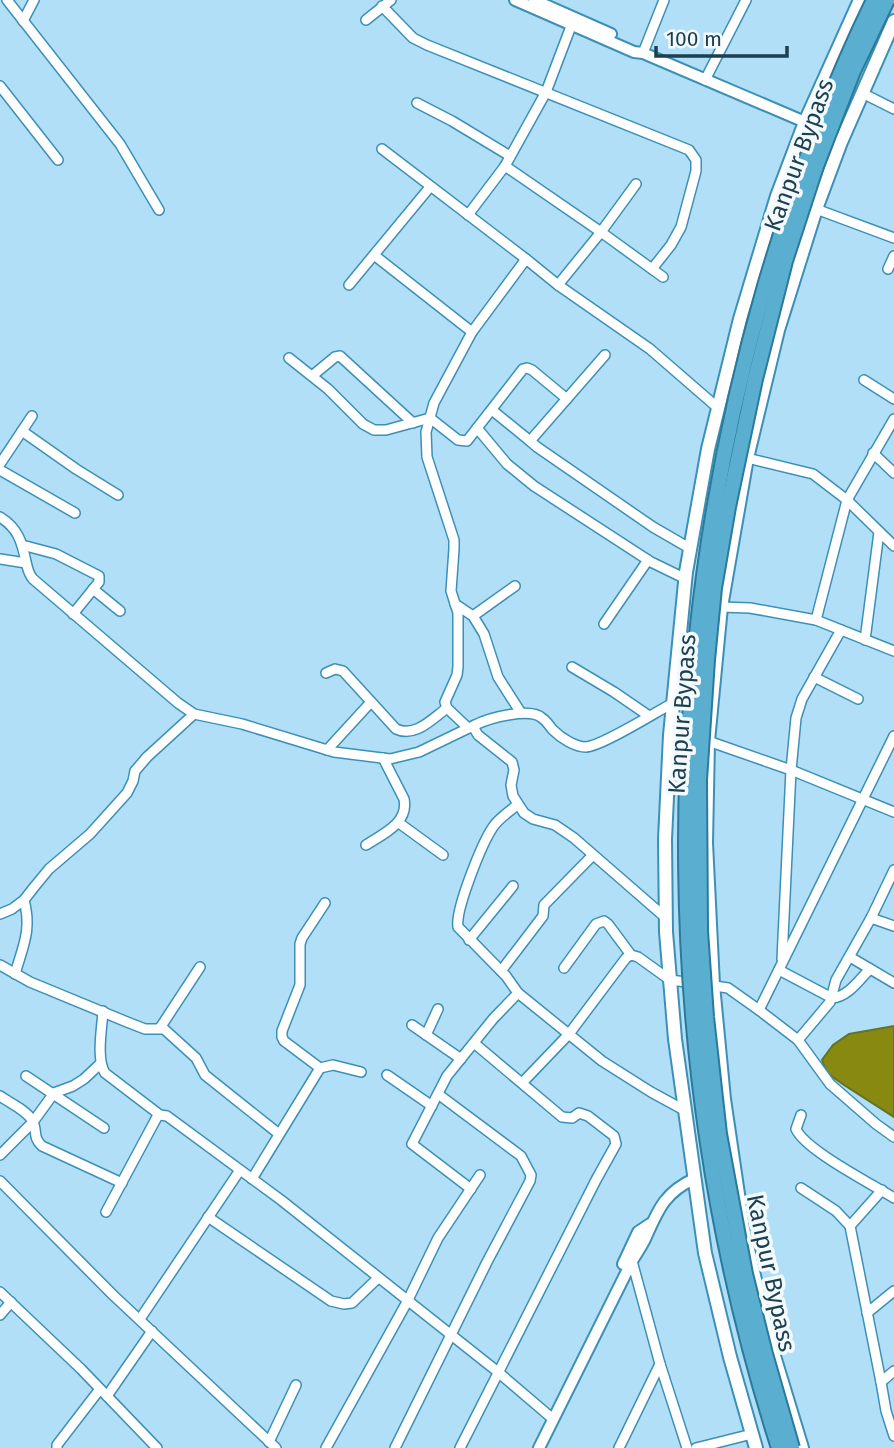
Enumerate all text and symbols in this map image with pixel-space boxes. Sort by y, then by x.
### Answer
scale bar [656,14,787,58]
text: 100 m [666,26,722,52]
street label: Kanpur Bypass [758,75,840,235]
street label: Kanpur Bypass [662,633,702,795]
street label: Kanpur Bypass [741,1192,801,1354]

